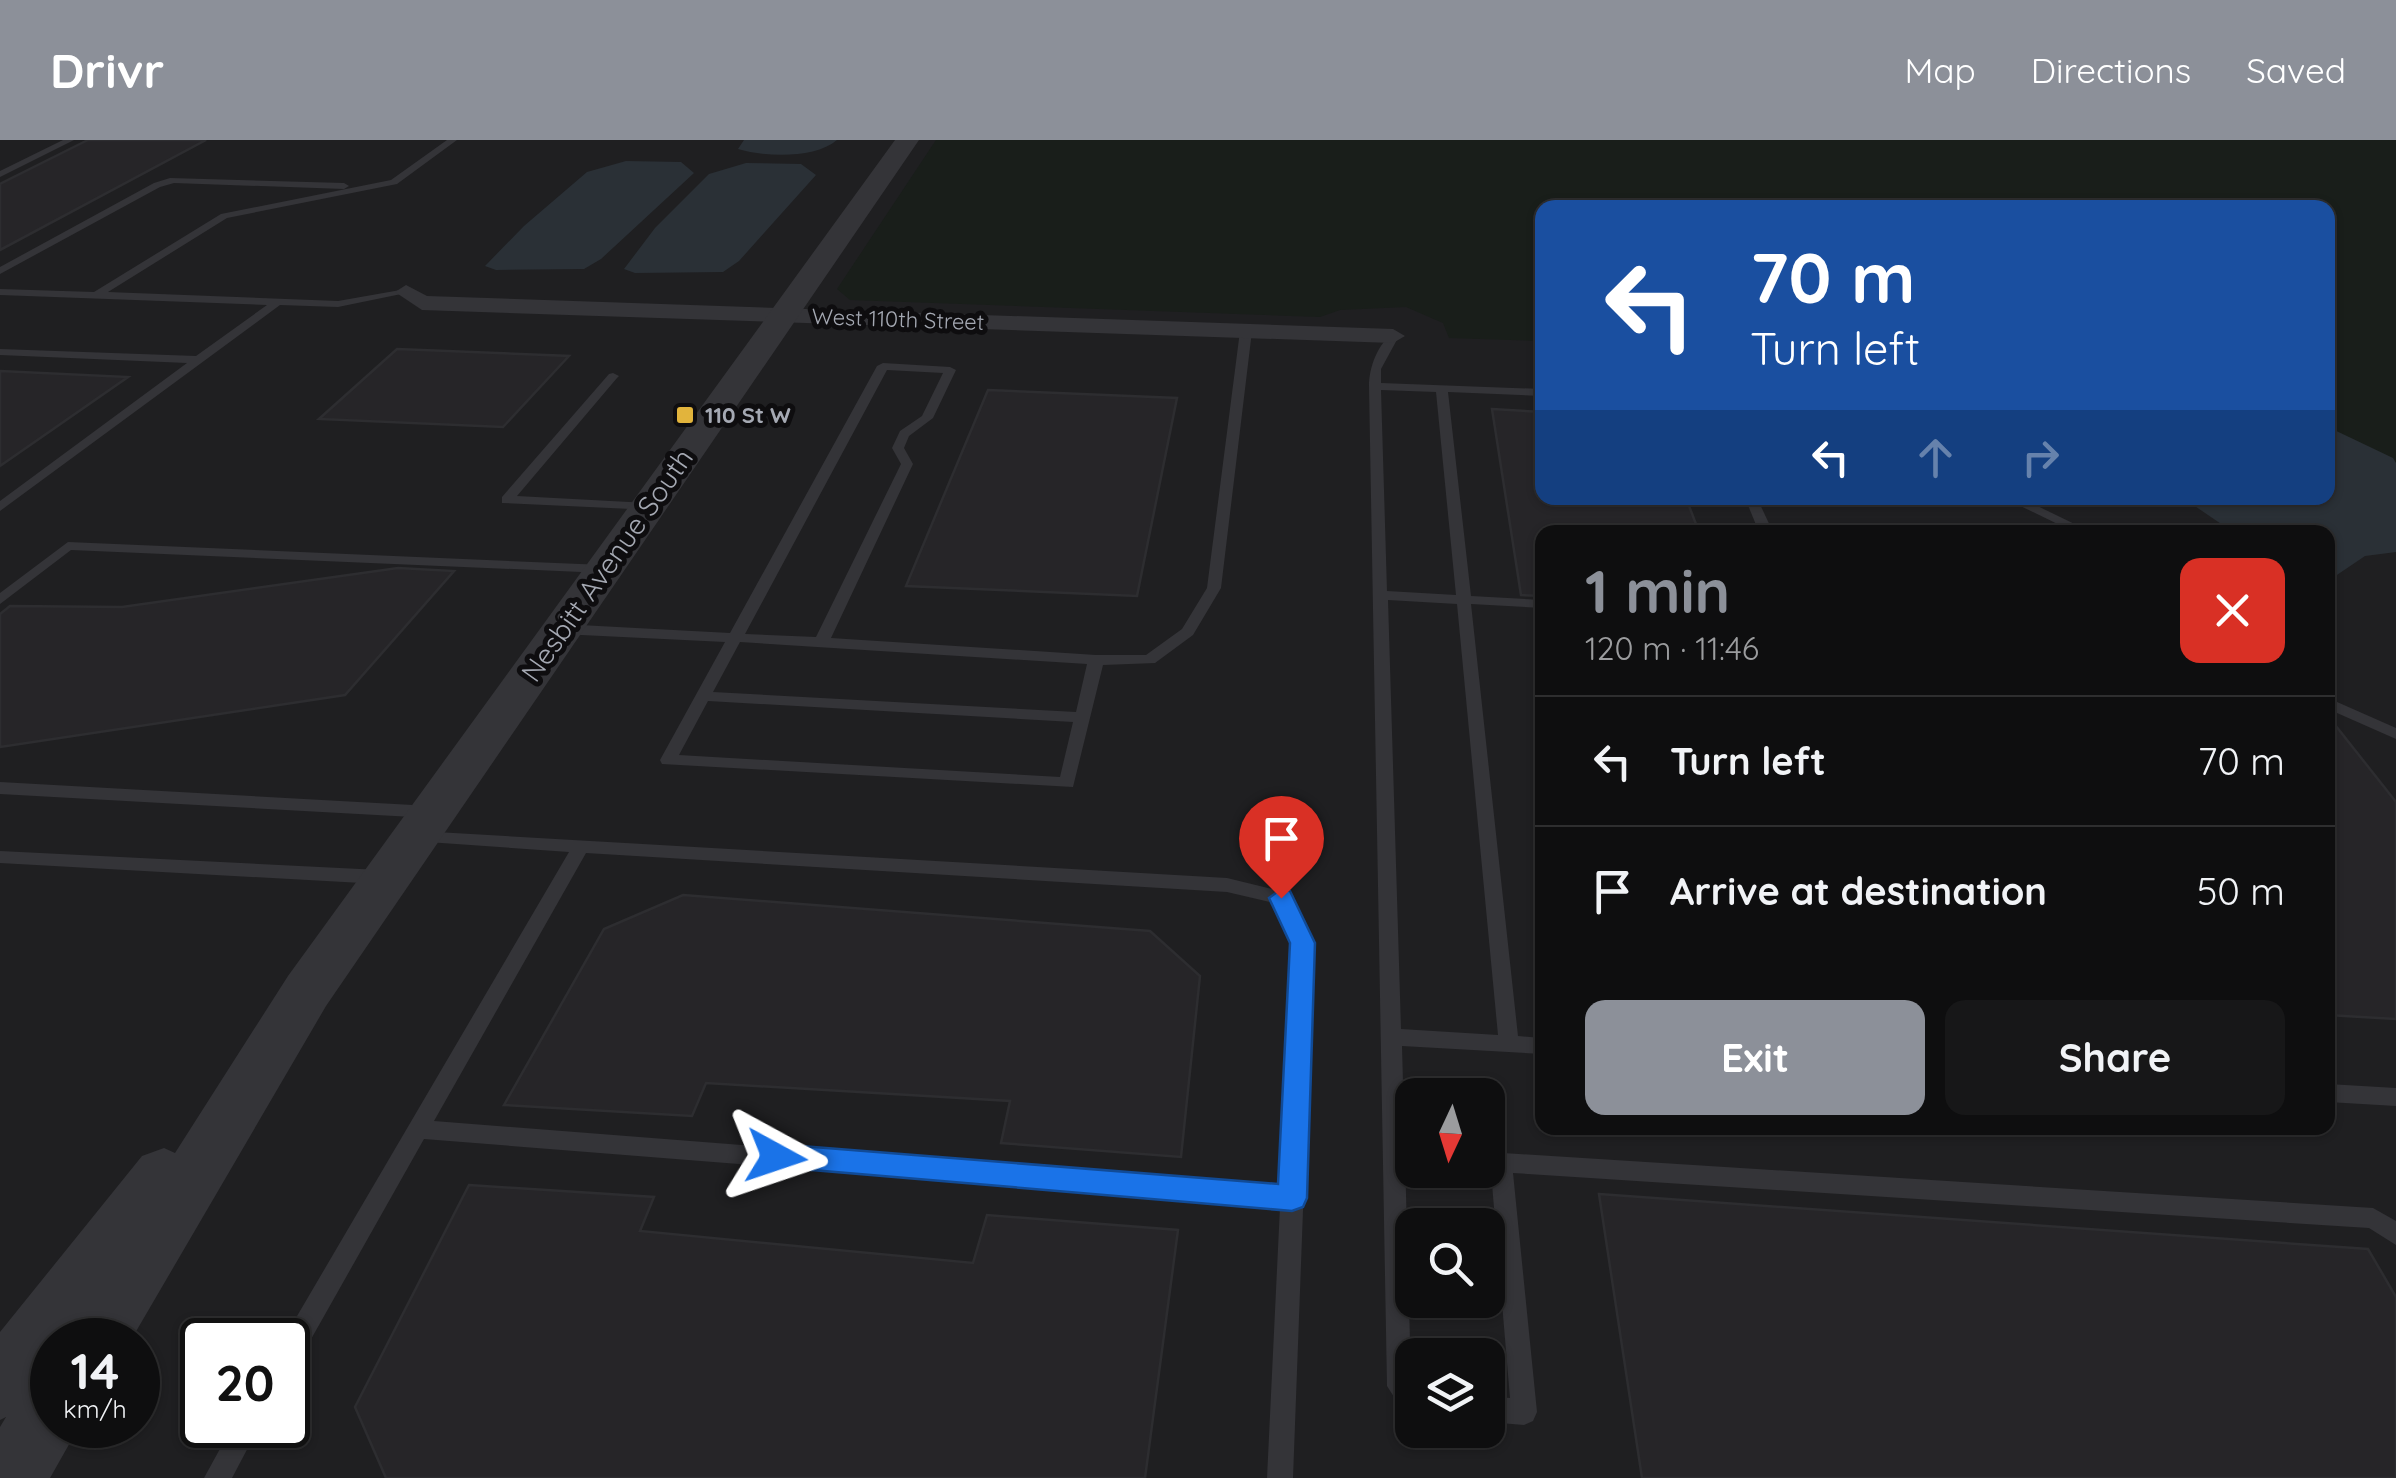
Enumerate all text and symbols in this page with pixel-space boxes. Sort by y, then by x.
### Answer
text: Drivr [50,40,164,100]
text: Map [1904,48,1976,92]
text: Directions [2031,48,2191,92]
text: Saved [2246,48,2346,92]
text: 70 m [1750,233,1916,321]
icon: left [1585,240,1715,370]
street label: West 110th Street [811,302,985,336]
text: Turn left [1750,320,1920,376]
place label: 110 St W [705,401,791,429]
marker: 110 St W [674,404,696,426]
icon: left [1803,430,1858,485]
icon: ahead [1908,430,1963,485]
icon: right [2013,430,2068,485]
street label: Nesbitt Avenue South [513,442,700,688]
text: 1 min [1585,553,1730,628]
button: close [2180,558,2285,663]
text: 120 m · 11:46 [1585,628,1759,668]
icon: left [1585,734,1640,789]
text: Turn left [1670,737,1826,785]
text: 70 m [2198,737,2285,785]
pin [1239,796,1324,899]
icon: arrive [1254,811,1309,866]
icon: arrive [1585,864,1640,919]
text: Arrive at destination [1670,867,2047,915]
text: 50 m [2197,867,2285,915]
button: Exit [1585,1000,1925,1115]
button: Share [1945,1000,2285,1115]
north arrow [1395,1078,1505,1188]
map controls [1395,1078,1505,1448]
position arrow [724,1105,828,1209]
button: search [1395,1208,1505,1318]
speed limit sign: 20 [180,1318,310,1448]
button: layers [1395,1338,1505,1448]
text: 14 [71,1339,119,1402]
text: km/h [63,1393,127,1424]

